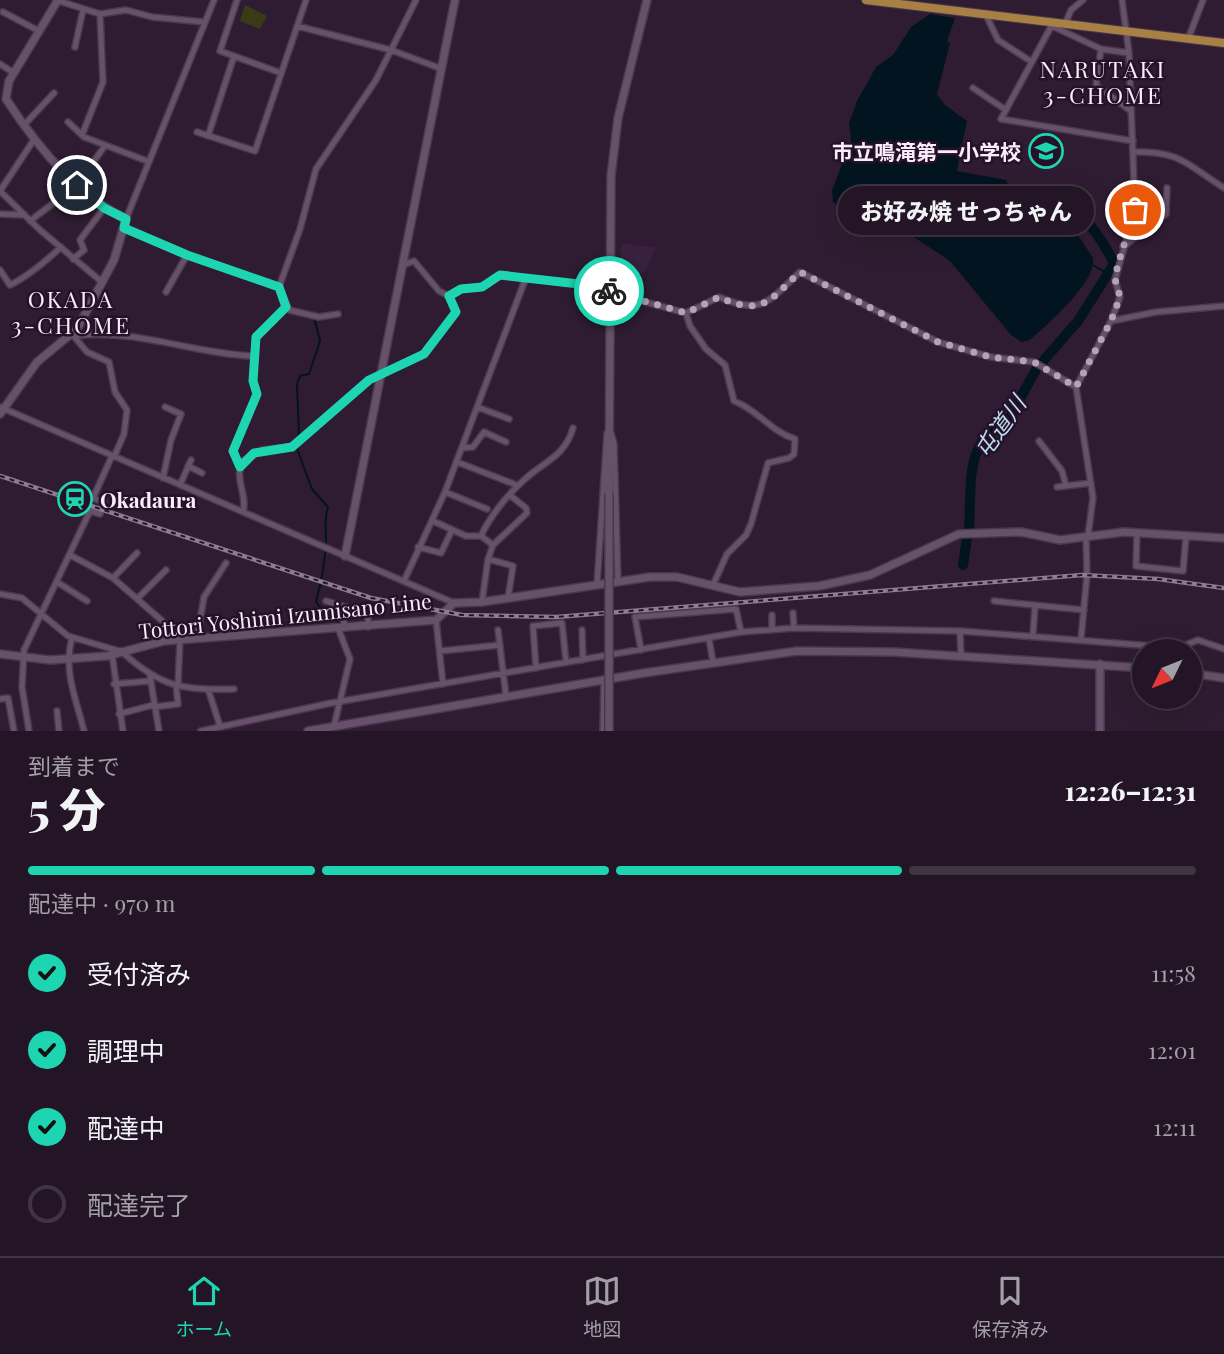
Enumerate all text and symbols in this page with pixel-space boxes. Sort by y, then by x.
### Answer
district label: NARUTAKI 3-CHOME [1040,53,1166,110]
school or university icon: 市立鳴滝第一小学校 [1027,132,1065,170]
place label: 市立鳴滝第一小学校 [832,137,1021,165]
pin [47,155,107,215]
icon: home [58,166,96,204]
pin [1105,180,1165,240]
callout: お好み焼 せっちゃん [838,186,1093,234]
icon: bag [1116,191,1154,229]
text: お好み焼 せっちゃん [860,195,1072,226]
courier [574,256,644,326]
icon: bike [590,272,628,310]
district label: OKADA 3-CHOME [11,283,131,340]
water label: 屯道川 [966,387,1034,463]
station icon: Okadaura [56,480,94,518]
place label: Okadaura [100,485,196,513]
street label: Tottori Yoshimi Izumisano Line [137,586,433,644]
north arrow [1132,639,1202,709]
map controls [1132,639,1202,709]
text: 到着まで [28,750,120,781]
text: 12:26–12:31 [1065,773,1196,808]
text: 5 分 [28,777,106,839]
text: 配達中 · 970 m [28,887,176,918]
icon: check [28,954,66,992]
text: 受付済み [87,956,191,991]
text: 11:58 [1151,957,1196,988]
icon: check [28,1031,66,1069]
text: 調理中 [87,1033,165,1068]
text: 12:01 [1148,1034,1196,1065]
icon: check [28,1108,66,1146]
text: 配達中 [87,1110,165,1145]
text: 12:11 [1153,1111,1196,1142]
text: 配達完了 [87,1187,191,1222]
tab: ホーム [176,1272,232,1341]
tab: 地図 [583,1272,621,1341]
tab: 保存済み [972,1272,1048,1341]

